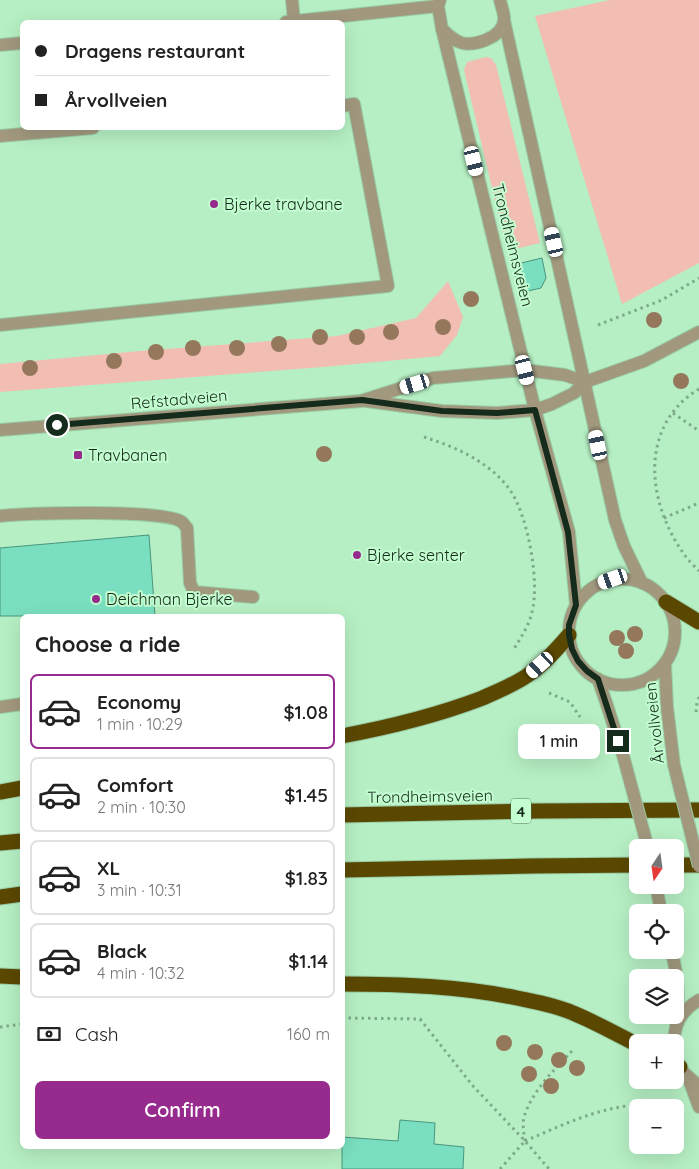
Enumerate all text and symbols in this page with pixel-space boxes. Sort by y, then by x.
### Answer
text: Dragens restaurant [65,39,245,63]
text: Årvollveien [65,88,167,112]
car [463,145,484,177]
street label: Trondheimsveien [488,181,538,309]
place label: Bjerke travbane [224,194,343,214]
marker: Bjerke travbane [208,198,220,210]
car [543,226,564,258]
car [514,354,535,386]
car [398,372,431,396]
street label: Refstadveien [130,385,228,413]
route start [46,414,68,436]
car [587,429,608,461]
place label: Travbanen [88,445,168,465]
marker: Travbanen [72,449,84,461]
place label: Bjerke senter [367,545,465,565]
marker: Bjerke senter [351,549,363,561]
car [596,567,629,591]
place label: Deichman Bjerke [106,589,233,609]
marker: Deichman Bjerke [90,593,102,605]
text: Choose a ride [35,630,180,658]
car [523,649,556,681]
street label: Årvollveien [640,681,668,765]
icon: car [37,689,82,734]
text: Economy [97,690,181,714]
text: $1.08 [283,700,328,724]
text: 1 min · 10:29 [97,714,183,734]
callout: 1 min [518,724,600,758]
route end [607,730,629,752]
text: 1 min [540,731,578,751]
icon: car [37,772,82,817]
text: Comfort [97,773,174,797]
text: $1.45 [284,783,328,807]
street label: Trondheimsveien [367,785,493,807]
text: 2 min · 10:30 [97,797,186,817]
road number: 4 [511,798,531,824]
north arrow [629,839,684,894]
map controls [629,839,684,1154]
icon: car [37,855,82,900]
text: XL [97,856,120,880]
text: $1.83 [285,866,328,890]
text: 3 min · 10:31 [97,880,182,900]
button: locate [629,904,684,959]
icon: car [37,938,82,983]
text: Black [97,939,147,963]
text: $1.14 [288,949,328,973]
text: 4 min · 10:32 [97,963,185,983]
button: layers [629,969,684,1024]
icon: cash [35,1020,63,1048]
text: Cash [75,1022,119,1046]
text: 160 m [287,1024,330,1044]
button: + [629,1034,684,1089]
button: Confirm [35,1081,330,1139]
button: − [629,1099,684,1154]

